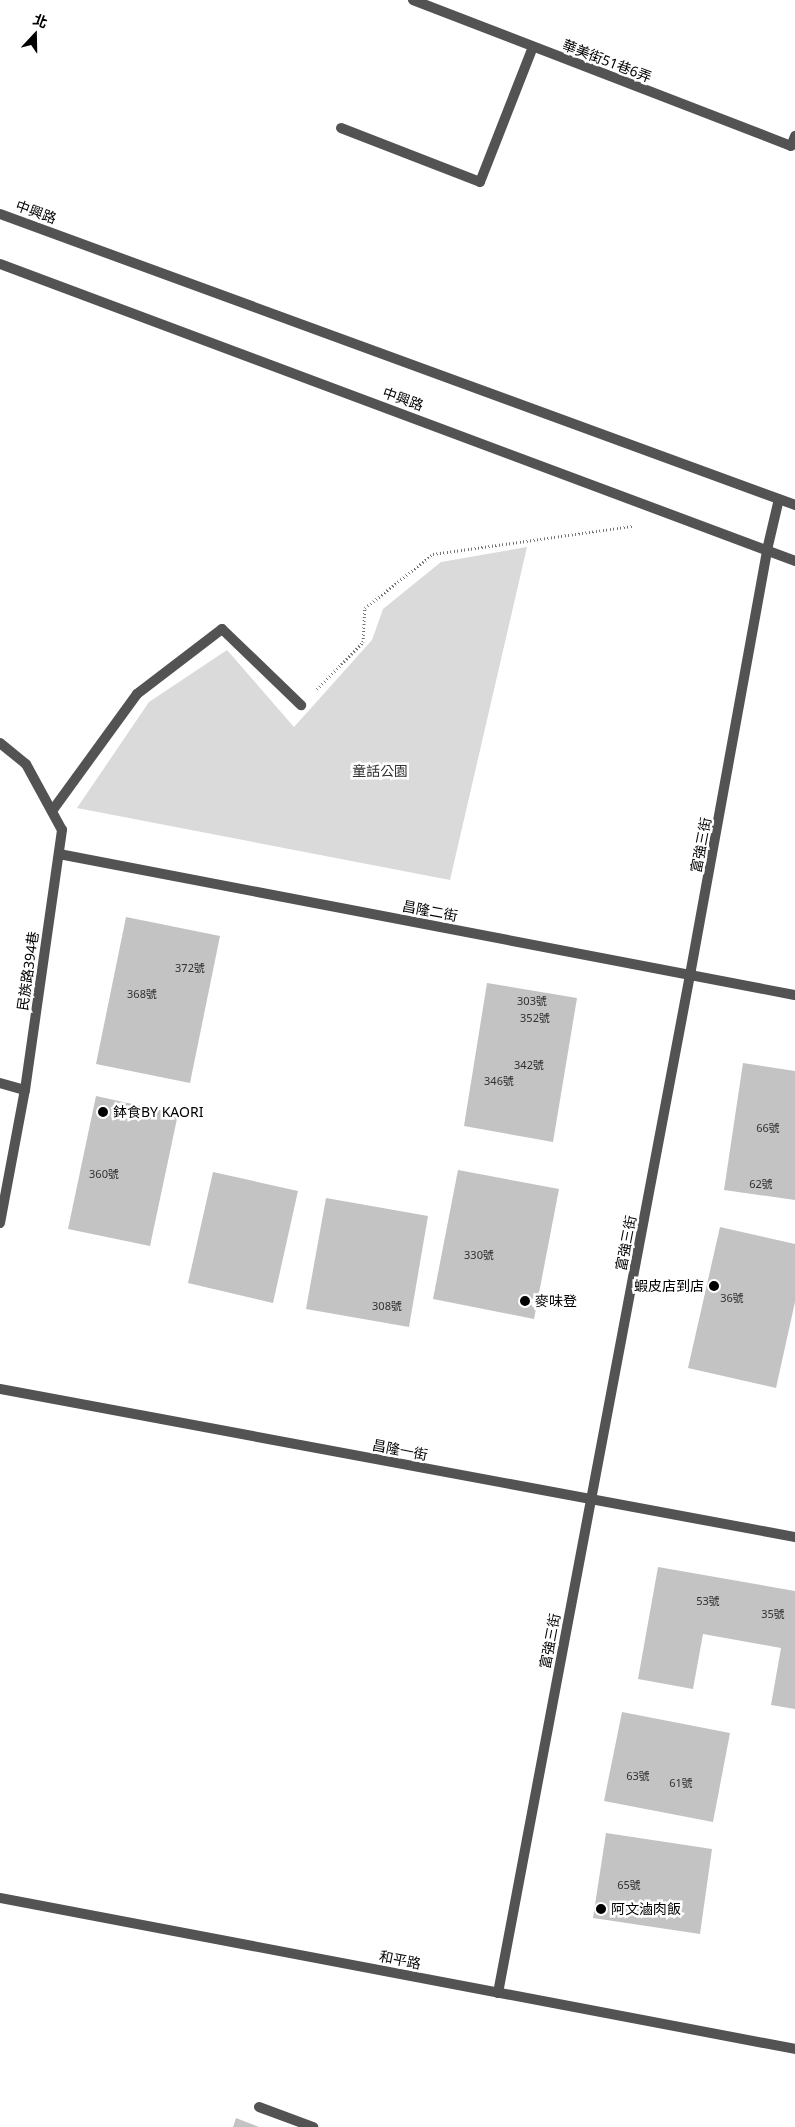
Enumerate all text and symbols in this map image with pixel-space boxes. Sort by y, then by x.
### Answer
text: 北 [31,9,50,32]
north arrow [10,10,60,60]
street label: 華美街51巷6弄 [560,36,654,86]
street label: 中興路 [13,197,59,227]
street label: 中興路 [380,384,426,414]
park label: 童話公園 [352,763,408,779]
street label: 富強三街 [687,816,715,874]
street label: 昌隆二街 [401,897,459,925]
street label: 民族路394巷 [14,930,42,1012]
house number: 372號 [175,961,205,975]
house number: 368號 [127,987,157,1001]
house number: 303號 [517,994,547,1008]
house number: 352號 [520,1011,550,1025]
house number: 342號 [514,1058,544,1072]
house number: 346號 [484,1074,514,1088]
place label: 鉢食BY KAORI [113,1104,203,1120]
marker: 鉢食BY KAORI [97,1106,109,1118]
house number: 66號 [756,1121,780,1135]
house number: 360號 [89,1167,119,1181]
house number: 62號 [749,1177,773,1191]
street label: 富強三街 [612,1214,640,1272]
house number: 330號 [464,1248,494,1262]
place label: 蝦皮店到店 [634,1278,704,1294]
marker: 蝦皮店到店 [708,1280,720,1292]
house number: 36號 [720,1291,744,1305]
place label: 麥味登 [535,1293,577,1309]
marker: 麥味登 [519,1295,531,1307]
house number: 308號 [372,1299,402,1313]
street label: 昌隆一街 [371,1436,429,1464]
house number: 53號 [696,1594,720,1608]
house number: 35號 [761,1607,785,1621]
street label: 富強三街 [536,1612,564,1670]
house number: 63號 [626,1769,650,1783]
house number: 61號 [669,1776,693,1790]
house number: 65號 [617,1878,641,1892]
place label: 阿文滷肉飯 [611,1901,681,1917]
marker: 阿文滷肉飯 [595,1903,607,1915]
street label: 和平路 [378,1948,422,1972]

